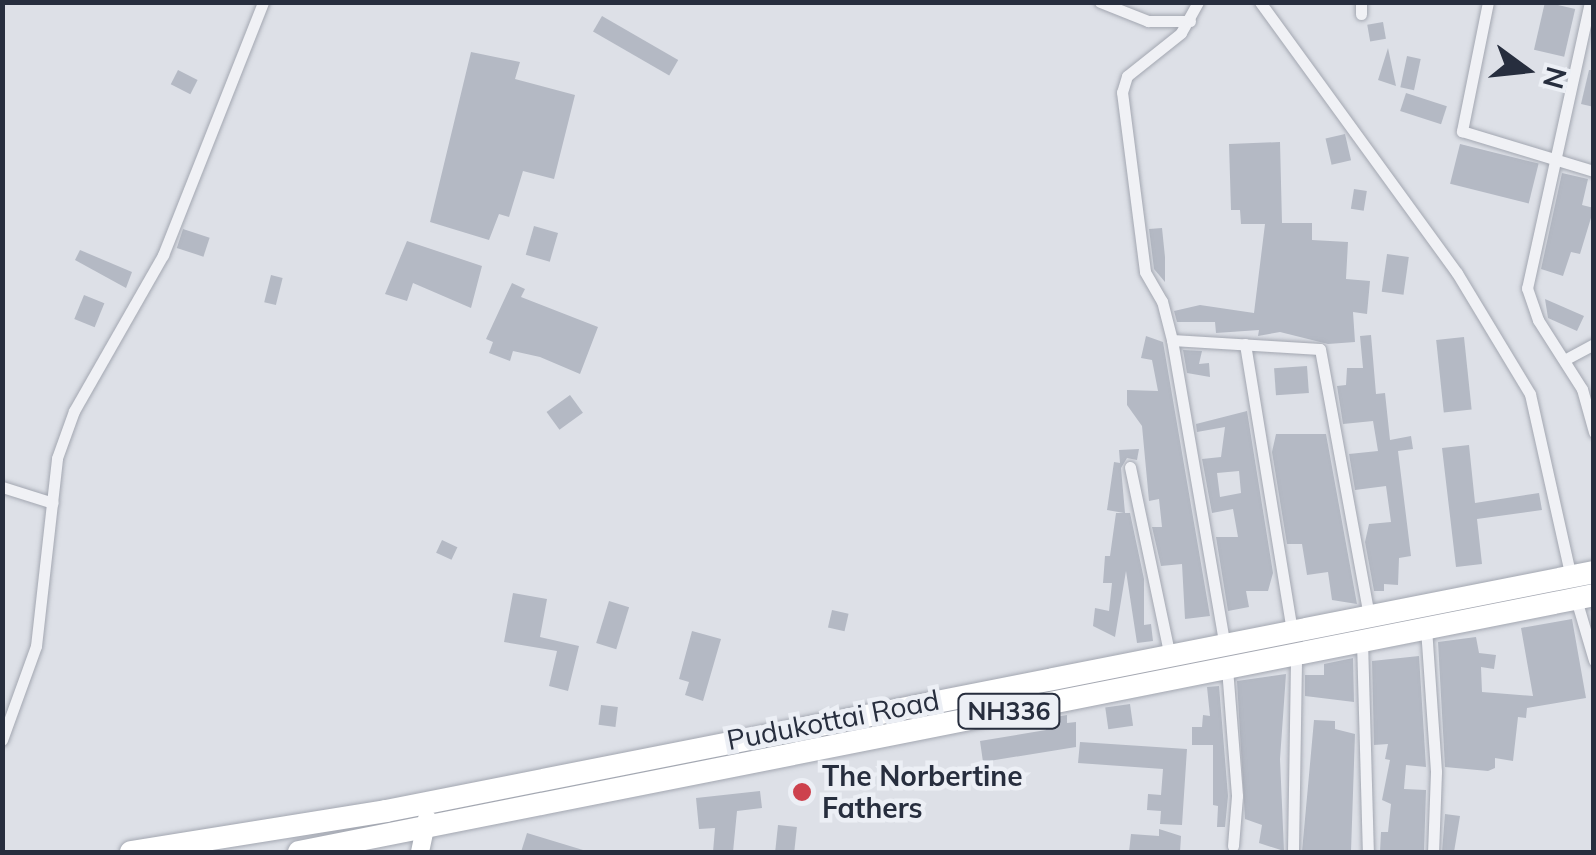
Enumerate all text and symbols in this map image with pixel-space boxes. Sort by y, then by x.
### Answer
north arrow [1476,20,1576,120]
text: N [1536,63,1575,93]
street label: Pudukottai Road [724,683,942,757]
road number: NH336 [956,691,1062,731]
place label: The Norbertine Fathers [822,759,1023,825]
marker: The Norbertine Fathers [791,781,813,803]

